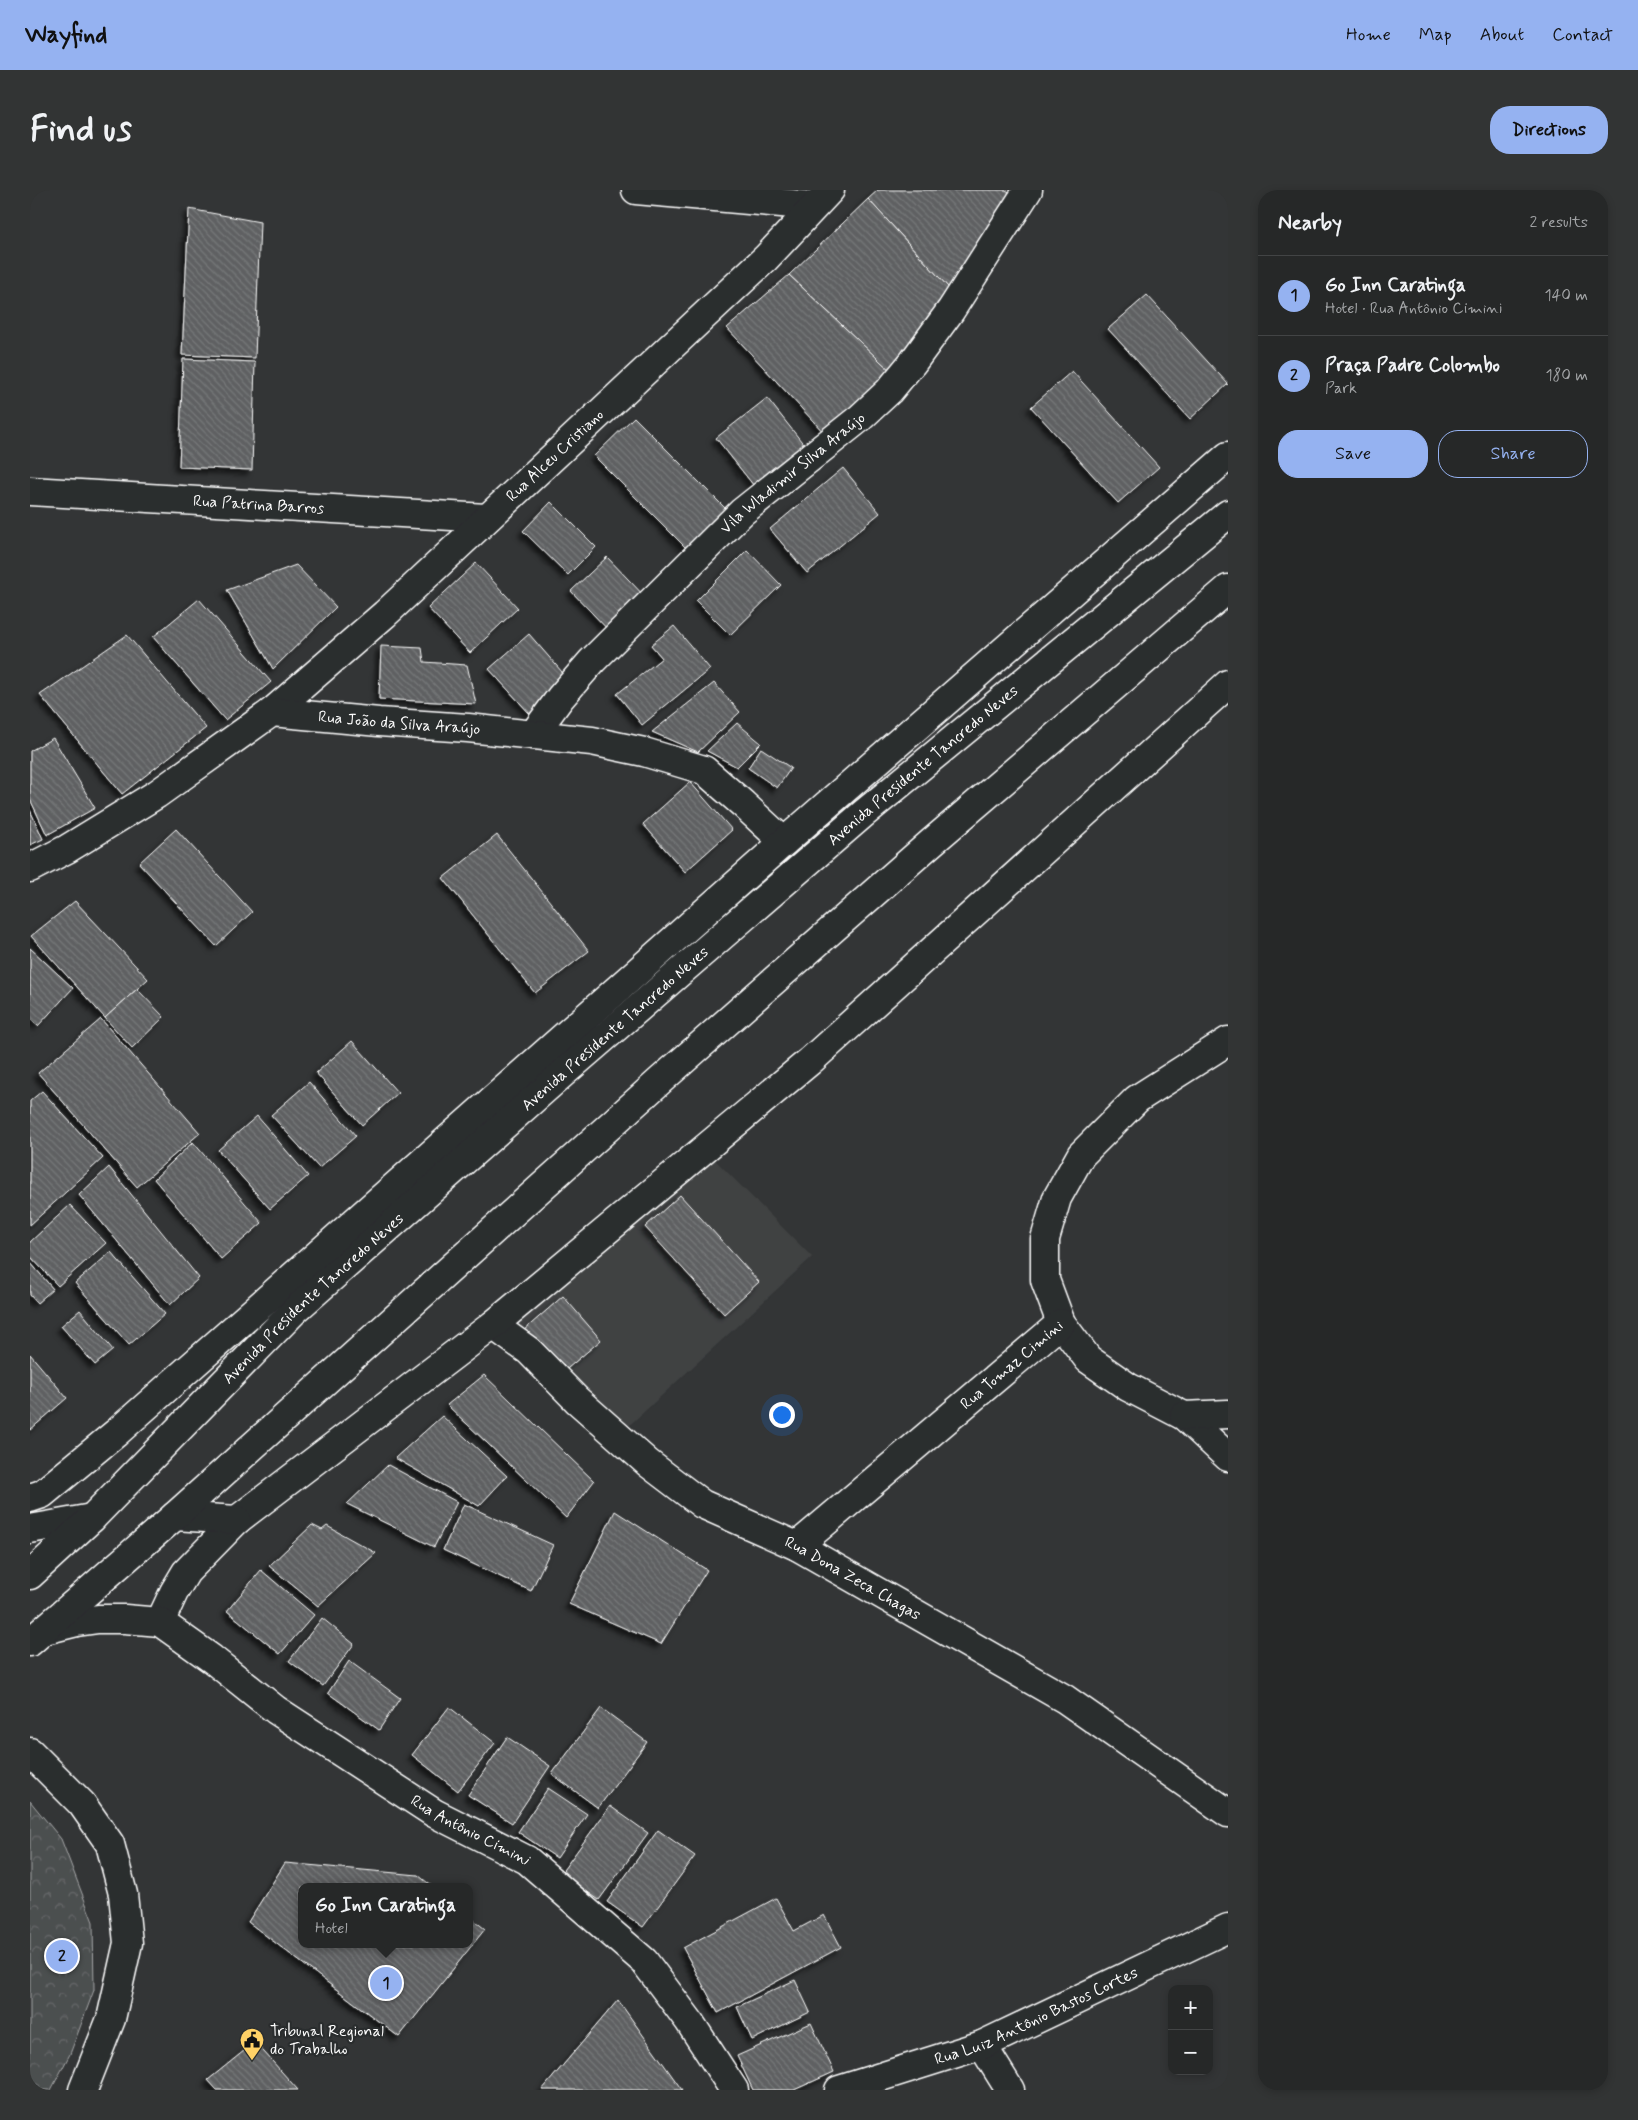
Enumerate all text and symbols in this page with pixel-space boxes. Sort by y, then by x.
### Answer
text: Wayfind [25,20,107,51]
text: Home [1346,23,1391,47]
text: Map [1419,23,1452,47]
text: About [1480,23,1524,47]
text: Contact [1552,23,1613,47]
button: Directions [1490,106,1608,154]
text: Find us [30,107,132,153]
text: Nearby [1278,209,1342,237]
text: 2 results [1530,212,1588,233]
text: Go Inn Caratinga [1325,273,1466,298]
text: 1 [1290,285,1298,306]
text: 140 m [1544,285,1588,306]
text: Hotel · Rua Antônio Cimini [1325,298,1503,319]
text: Praça Padre Colombo [1325,353,1500,378]
text: 2 [1290,365,1298,386]
text: 180 m [1545,365,1588,386]
text: Park [1325,378,1357,399]
street label: Rua Alceu Cristiano [501,404,608,506]
street label: Vila Wladimir Silva Araújo [715,408,870,538]
button: Save [1278,430,1428,478]
button: Share [1438,430,1588,478]
street label: Rua Patrina Barros [192,490,325,519]
street label: Avenida Presidente Tancredo Neves [823,680,1022,851]
street label: Rua João da Silva Araújo [317,706,482,740]
street label: Avenida Presidente Tancredo Neves [517,942,713,1116]
street label: Avenida Presidente Tancredo Neves [218,1208,408,1389]
street label: Rua Tomaz Cimini [956,1315,1068,1414]
your location [769,1402,795,1428]
street label: Rua Dona Zeca Chagas [782,1531,925,1625]
street label: Rua Antônio Cimini [406,1790,536,1870]
popup [298,1883,473,1948]
text: Go Inn Caratinga [315,1893,456,1918]
text: Hotel [315,1918,348,1939]
pin: 2 [46,1937,78,1975]
street label: Rua Luiz Antônio Bastos Cortes [932,1962,1141,2070]
pin: 1 [370,1964,402,2002]
map controls [1168,1985,1213,2075]
button: + [1168,1985,1213,2030]
place label: Tribunal Regional do Trabalho [270,2021,384,2060]
public building icon: Tribunal Regional do Trabalho [239,2027,265,2061]
button: − [1168,2030,1213,2075]

